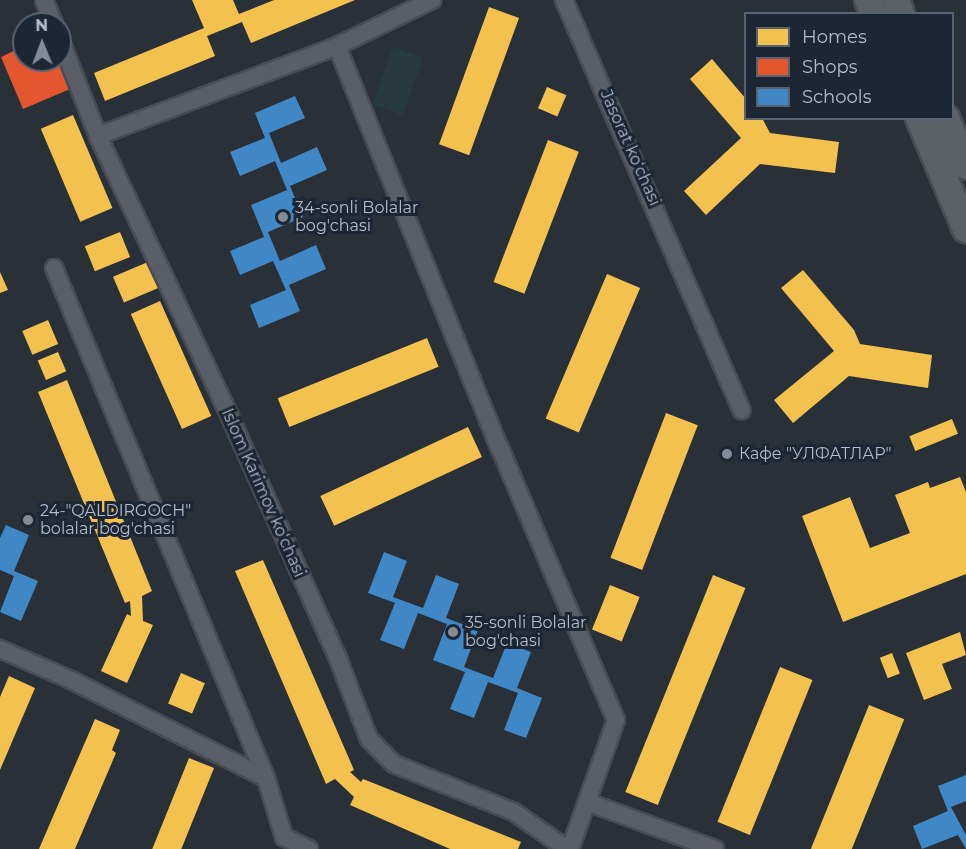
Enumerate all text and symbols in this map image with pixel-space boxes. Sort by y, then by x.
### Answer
north arrow [12,12,72,72]
legend [744,12,954,120]
text: N [35,16,48,35]
text: Homes [802,26,867,48]
text: Shops [802,56,858,78]
text: Schools [802,86,871,108]
street label: Jasorat ko‘chasi [596,87,664,209]
place label: 34-sonli Bolalar bog'chasi [295,198,418,236]
marker: 34-sonli Bolalar bog'chasi [276,210,290,224]
street label: Islom Karimov ko‘chasi [217,406,309,580]
place label: Кафе "УЛФАТЛАР" [739,444,892,464]
marker: Кафе "УЛФАТЛАР" [720,447,734,461]
place label: 24-"QALDIRGOCH" bolalar bog'chasi [40,501,191,539]
marker: 24-"QALDIRGOCH" bolalar bog'chasi [21,513,35,527]
place label: 35-sonli Bolalar bog'chasi [465,613,586,651]
marker: 35-sonli Bolalar bog'chasi [446,625,460,639]

